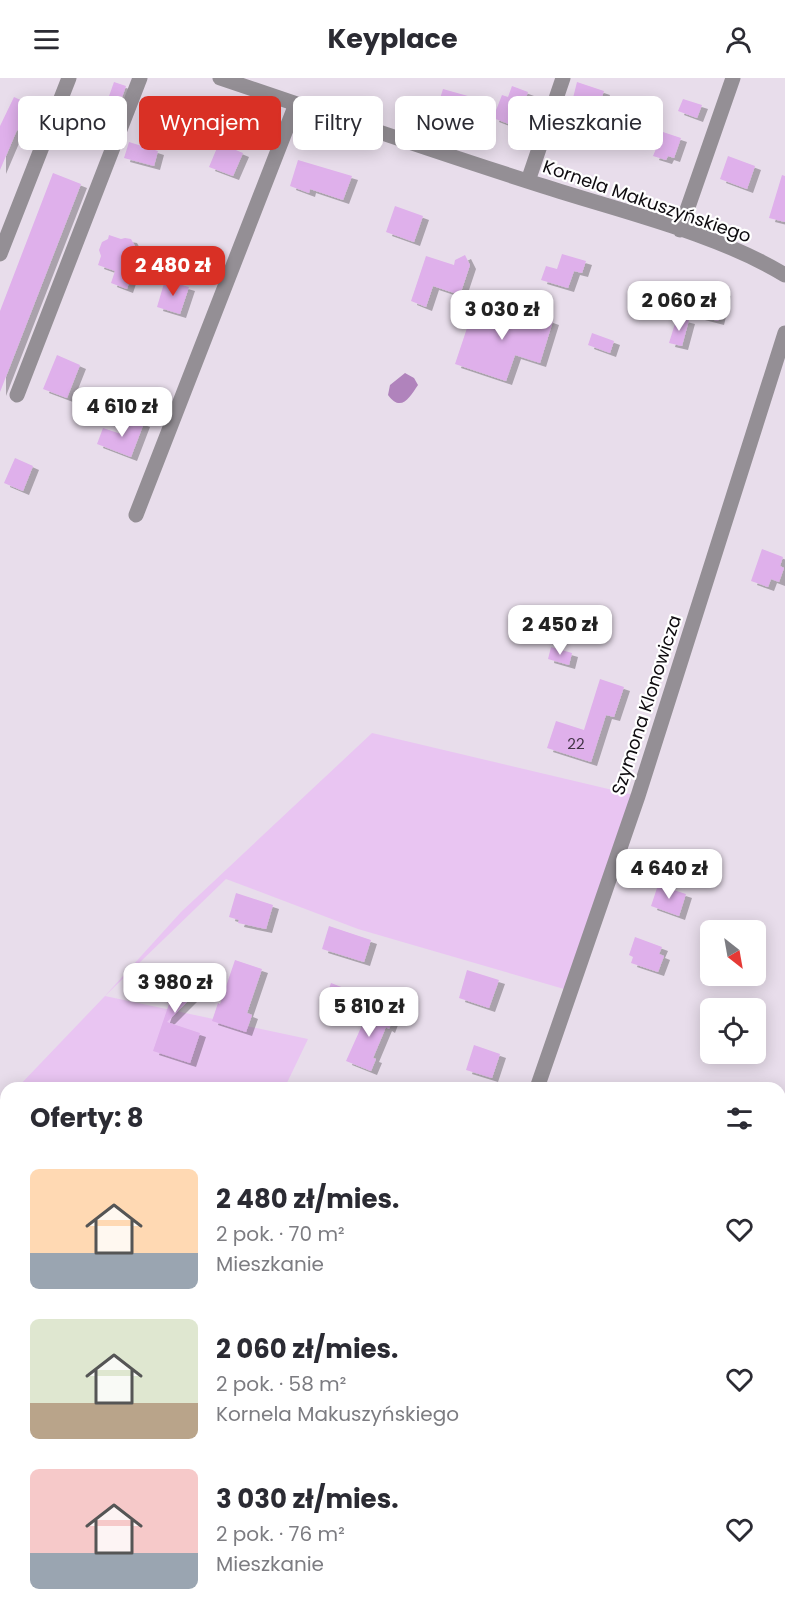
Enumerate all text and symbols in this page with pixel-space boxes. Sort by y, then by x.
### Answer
text: Keyplace [327,20,458,57]
icon: menu [30,23,63,56]
icon: person [722,23,755,56]
chip: Kupno [18,96,127,150]
chip: Wynajem [139,96,281,150]
chip: Filtry [293,96,383,150]
chip: Nowe [395,96,496,150]
chip: Mieszkanie [508,96,663,150]
street label: Kornela Makuszyńskiego [540,154,754,248]
pin: 2 480 zł [111,246,235,297]
text: 2 480 zł [135,251,211,279]
pin: 2 060 zł [617,281,741,332]
text: 2 060 zł [641,286,717,314]
pin: 3 030 zł [440,290,564,341]
text: 3 030 zł [464,295,540,323]
pin: 4 610 zł [60,387,184,438]
text: 4 610 zł [86,392,158,420]
pin: 2 450 zł [498,605,622,656]
text: 2 450 zł [522,610,598,638]
street label: Szymona Klonowicza [605,612,687,798]
house number: 22 [567,733,585,754]
pin: 4 640 zł [607,849,731,900]
text: 4 640 zł [630,854,708,882]
north arrow [700,920,766,986]
map controls [700,920,766,1064]
pin: 3 980 zł [113,963,237,1014]
text: 3 980 zł [137,968,213,996]
pin: 5 810 zł [307,987,431,1038]
text: 5 810 zł [333,992,405,1020]
button: locate [700,998,766,1064]
text: Oferty: 8 [30,1100,144,1136]
icon: filters [723,1102,756,1135]
text: 2 480 zł/mies. [216,1181,399,1217]
icon: home [78,1193,150,1265]
icon: heart [723,1213,756,1246]
text: 2 pok. · 70 m² [216,1220,345,1248]
text: Mieszkanie [216,1250,324,1278]
text: 2 060 zł/mies. [216,1331,398,1367]
icon: home [78,1343,150,1415]
icon: heart [723,1363,756,1396]
text: 2 pok. · 58 m² [216,1370,346,1398]
text: Kornela Makuszyńskiego [216,1400,459,1428]
text: 3 030 zł/mies. [216,1481,398,1517]
icon: home [78,1493,150,1565]
icon: heart [723,1513,756,1546]
text: 2 pok. · 76 m² [216,1520,345,1548]
text: Mieszkanie [216,1550,324,1578]

